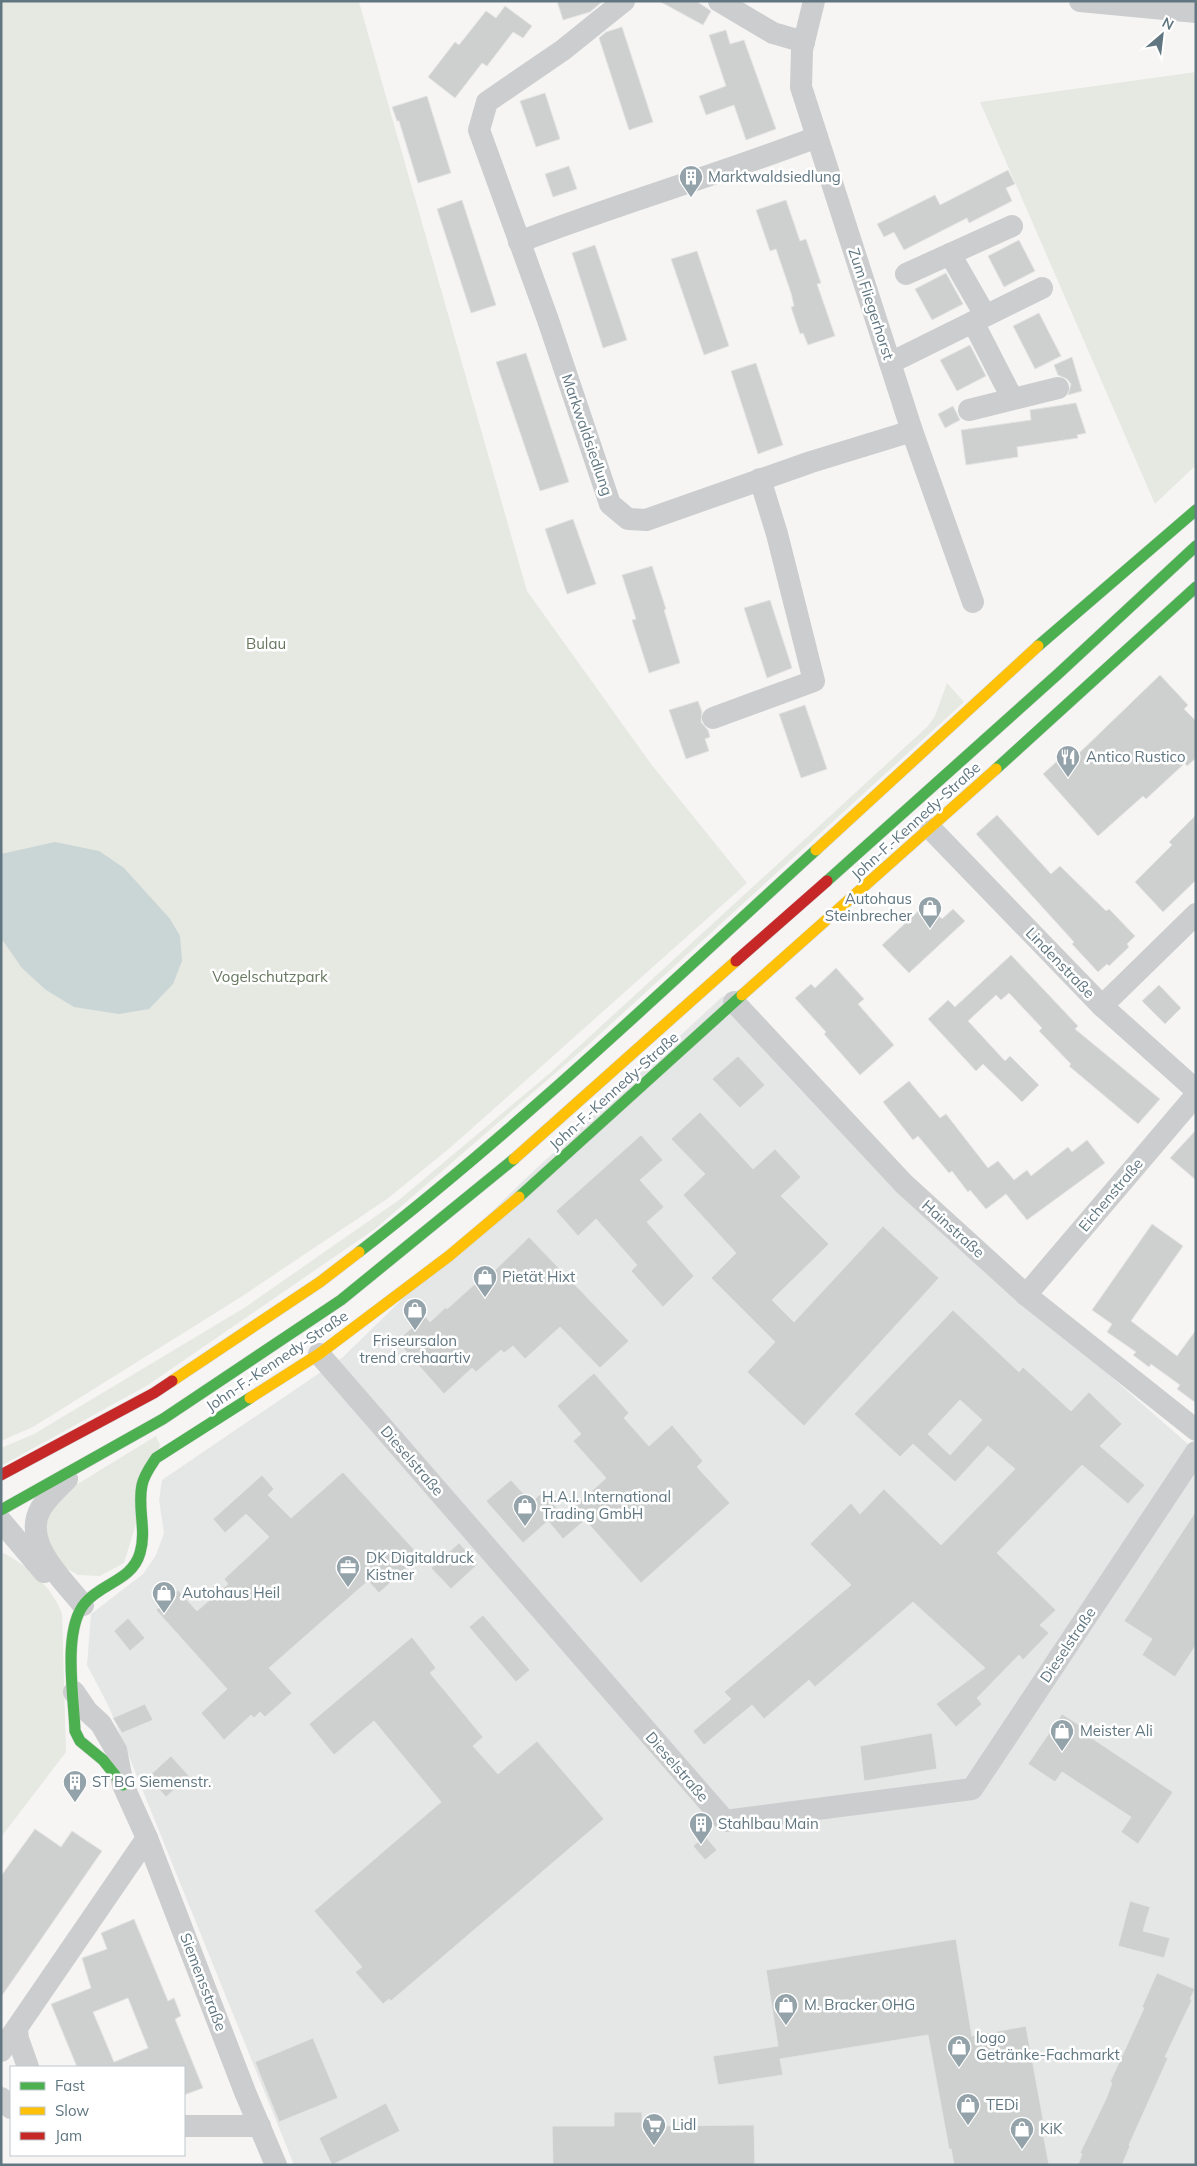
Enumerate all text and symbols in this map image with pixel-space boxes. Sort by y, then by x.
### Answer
north arrow [1137,10,1187,60]
text: N [1159,13,1177,34]
building icon: Marktwaldsiedlung [678,164,704,198]
place label: Marktwaldsiedlung [708,167,841,186]
street label: Zum Fliegerhorst [844,246,898,362]
street label: Markwaldsiedlung [558,371,617,498]
park label: Bulau [246,634,286,653]
restaurant icon: Antico Rustico [1055,744,1081,778]
place label: Antico Rustico [1086,747,1185,766]
street label: John-F.-Kennedy-Straße [847,758,984,884]
place label: Autohaus Steinbrecher [825,889,913,925]
shop icon: Autohaus Steinbrecher [917,895,943,929]
street label: Lindenstraße [1022,923,1099,1002]
park label: Vogelschutzpark [212,967,328,986]
street label: John-F.-Kennedy-Straße [545,1028,682,1154]
street label: Eichenstraße [1074,1154,1147,1235]
street label: Hainstraße [918,1196,988,1262]
shop icon: Pietät Hixt [472,1264,498,1298]
place label: Pietät Hixt [502,1267,575,1286]
shop icon: Friseursalon trend crehaartiv [402,1297,428,1331]
street label: John-F.-Kennedy-Straße [202,1306,351,1415]
place label: Friseursalon trend crehaartiv [360,1331,470,1367]
street label: Dieselstraße [377,1422,448,1500]
place label: H.A.I. International Trading GmbH [542,1487,671,1523]
shop icon: H.A.I. International Trading GmbH [512,1493,538,1527]
place label: DK Digitaldruck Kistner [366,1548,474,1584]
office icon: DK Digitaldruck Kistner [335,1554,361,1588]
shop icon: Autohaus Heil [151,1580,177,1614]
place label: Autohaus Heil [182,1583,280,1602]
street label: Dieselstraße [1035,1603,1100,1686]
shop icon: Meister Ali [1049,1718,1075,1752]
place label: Meister Ali [1080,1721,1153,1740]
street label: Dieselstraße [642,1728,713,1806]
building icon: ST BG Siemenstr. [62,1769,88,1803]
place label: ST BG Siemenstr. [92,1772,212,1791]
building icon: Stahlbau Main [688,1811,714,1845]
place label: Stahlbau Main [718,1814,819,1833]
street label: Siemensstraße [176,1930,231,2033]
shop icon: M. Bracker OHG [773,1992,799,2026]
place label: M. Bracker OHG [804,1995,915,2014]
place label: logo Getränke-Fachmarkt [976,2028,1120,2064]
shop icon: logo Getränke-Fachmarkt [946,2034,972,2068]
legend [10,2066,185,2156]
text: Fast [55,2076,85,2095]
shop icon: TEDi [955,2092,981,2126]
place label: TEDi [986,2095,1019,2114]
text: Slow [55,2101,89,2120]
supermarket icon: Lidl [641,2112,667,2146]
place label: Lidl [672,2115,696,2134]
shop icon: KiK [1009,2116,1035,2150]
place label: KiK [1040,2119,1063,2138]
text: Jam [55,2126,82,2145]

